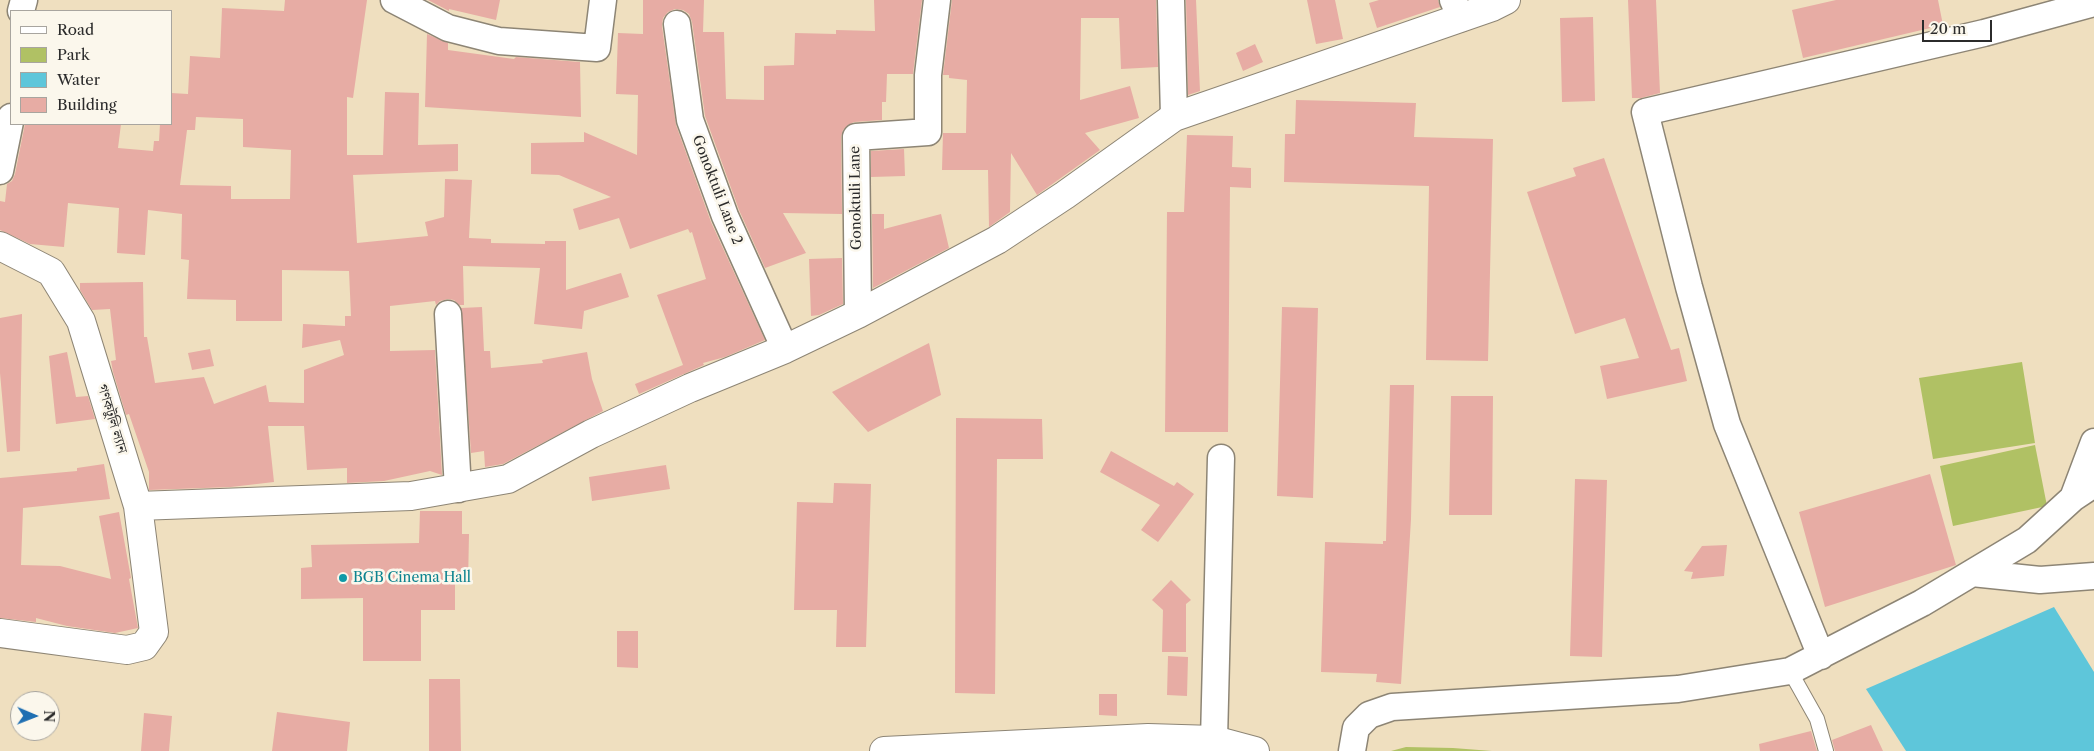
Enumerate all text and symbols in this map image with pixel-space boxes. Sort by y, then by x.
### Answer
legend [10,10,172,125]
scale bar [1924,10,1994,42]
text: 20 m [1930,19,1966,38]
text: Road [57,20,94,39]
text: Park [57,45,90,64]
text: Water [57,70,100,89]
text: Building [57,95,117,114]
street label: Gonoktuli Lane 2 [688,133,746,247]
street label: Gonoktuli Lane [847,146,865,250]
street label: গণকটুলি ল্যান [94,382,130,456]
place label: BGB Cinema Hall [353,570,471,586]
marker: BGB Cinema Hall [337,572,349,584]
north arrow [10,691,60,741]
text: N [40,710,58,722]

